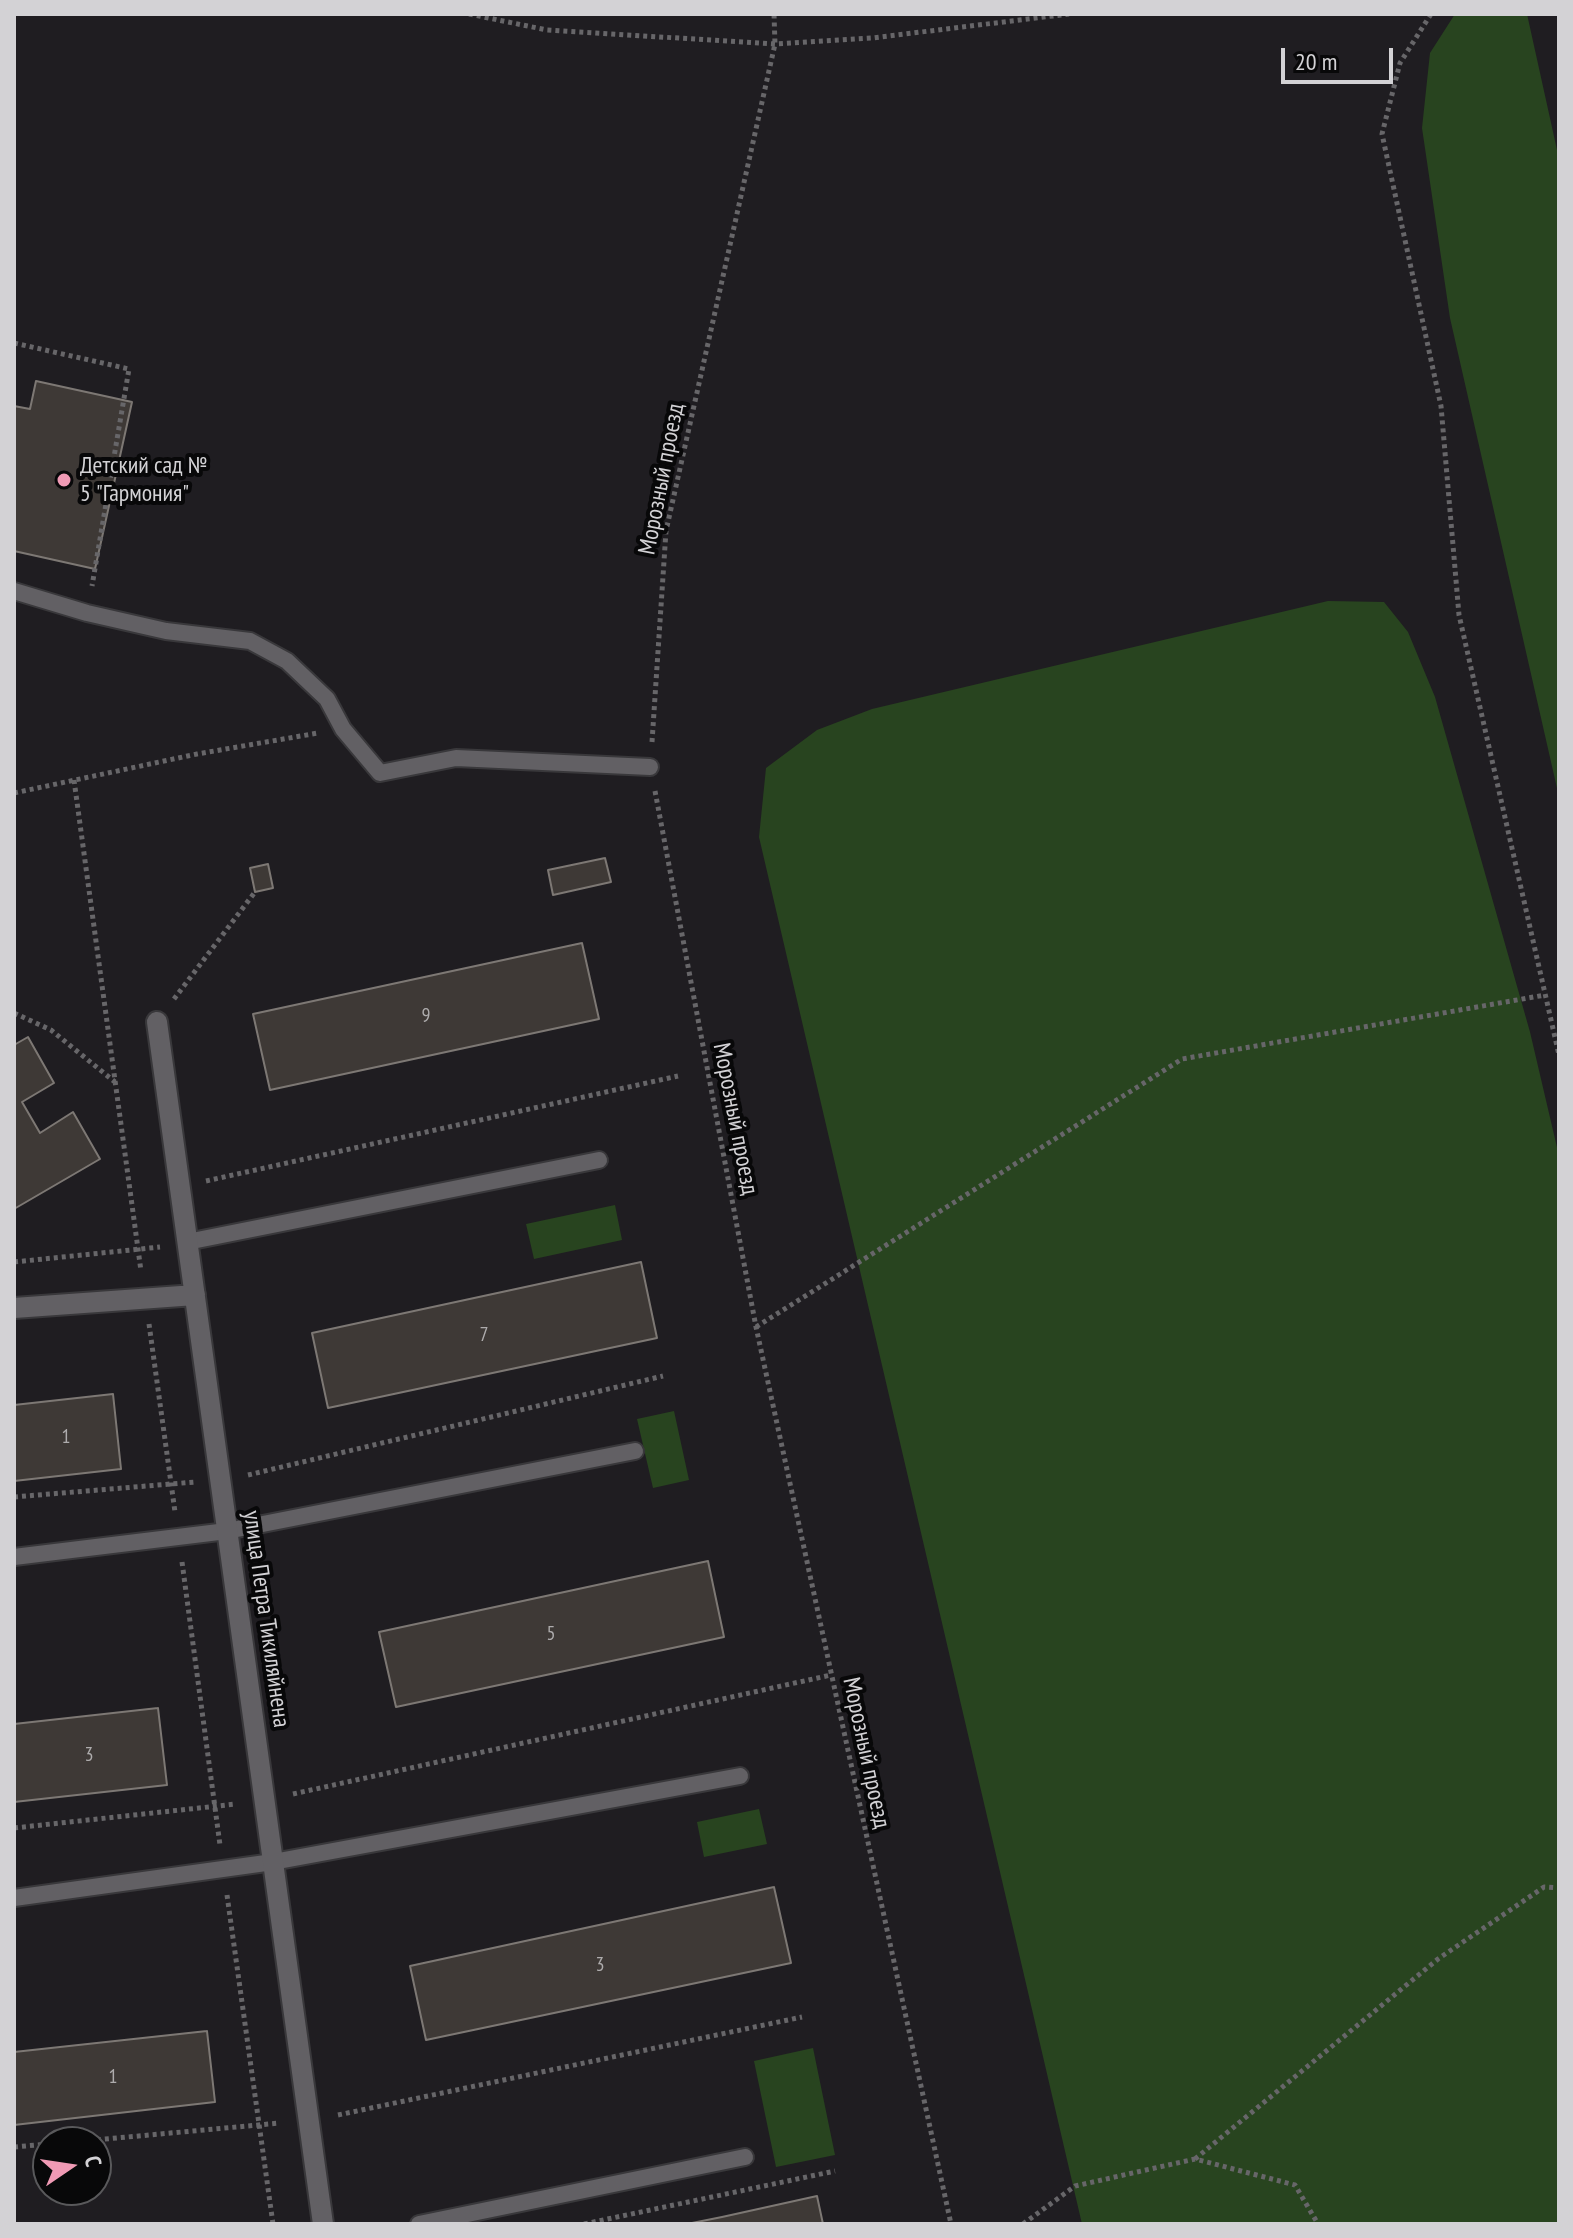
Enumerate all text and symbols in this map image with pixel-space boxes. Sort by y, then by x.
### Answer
scale bar [1285,32,1397,82]
text: 20 m [1295,46,1337,77]
street label: Морозный проезд [633,401,691,557]
place label: Детский сад № 5 "Гармония" [80,452,207,508]
marker: Детский сад № 5 "Гармония" [55,471,73,489]
house number: 9 [422,1004,430,1028]
street label: Морозный проезд [706,1041,764,1197]
house number: 7 [480,1323,488,1347]
house number: 1 [62,1425,70,1449]
street label: улица Петра Тикиляйнена [237,1509,295,1729]
house number: 5 [547,1622,555,1646]
street label: Морозный проезд [836,1675,896,1831]
house number: 3 [85,1743,93,1767]
house number: 3 [596,1953,604,1977]
house number: 1 [109,2065,117,2089]
north arrow [32,2126,112,2206]
text: С [79,2153,108,2169]

